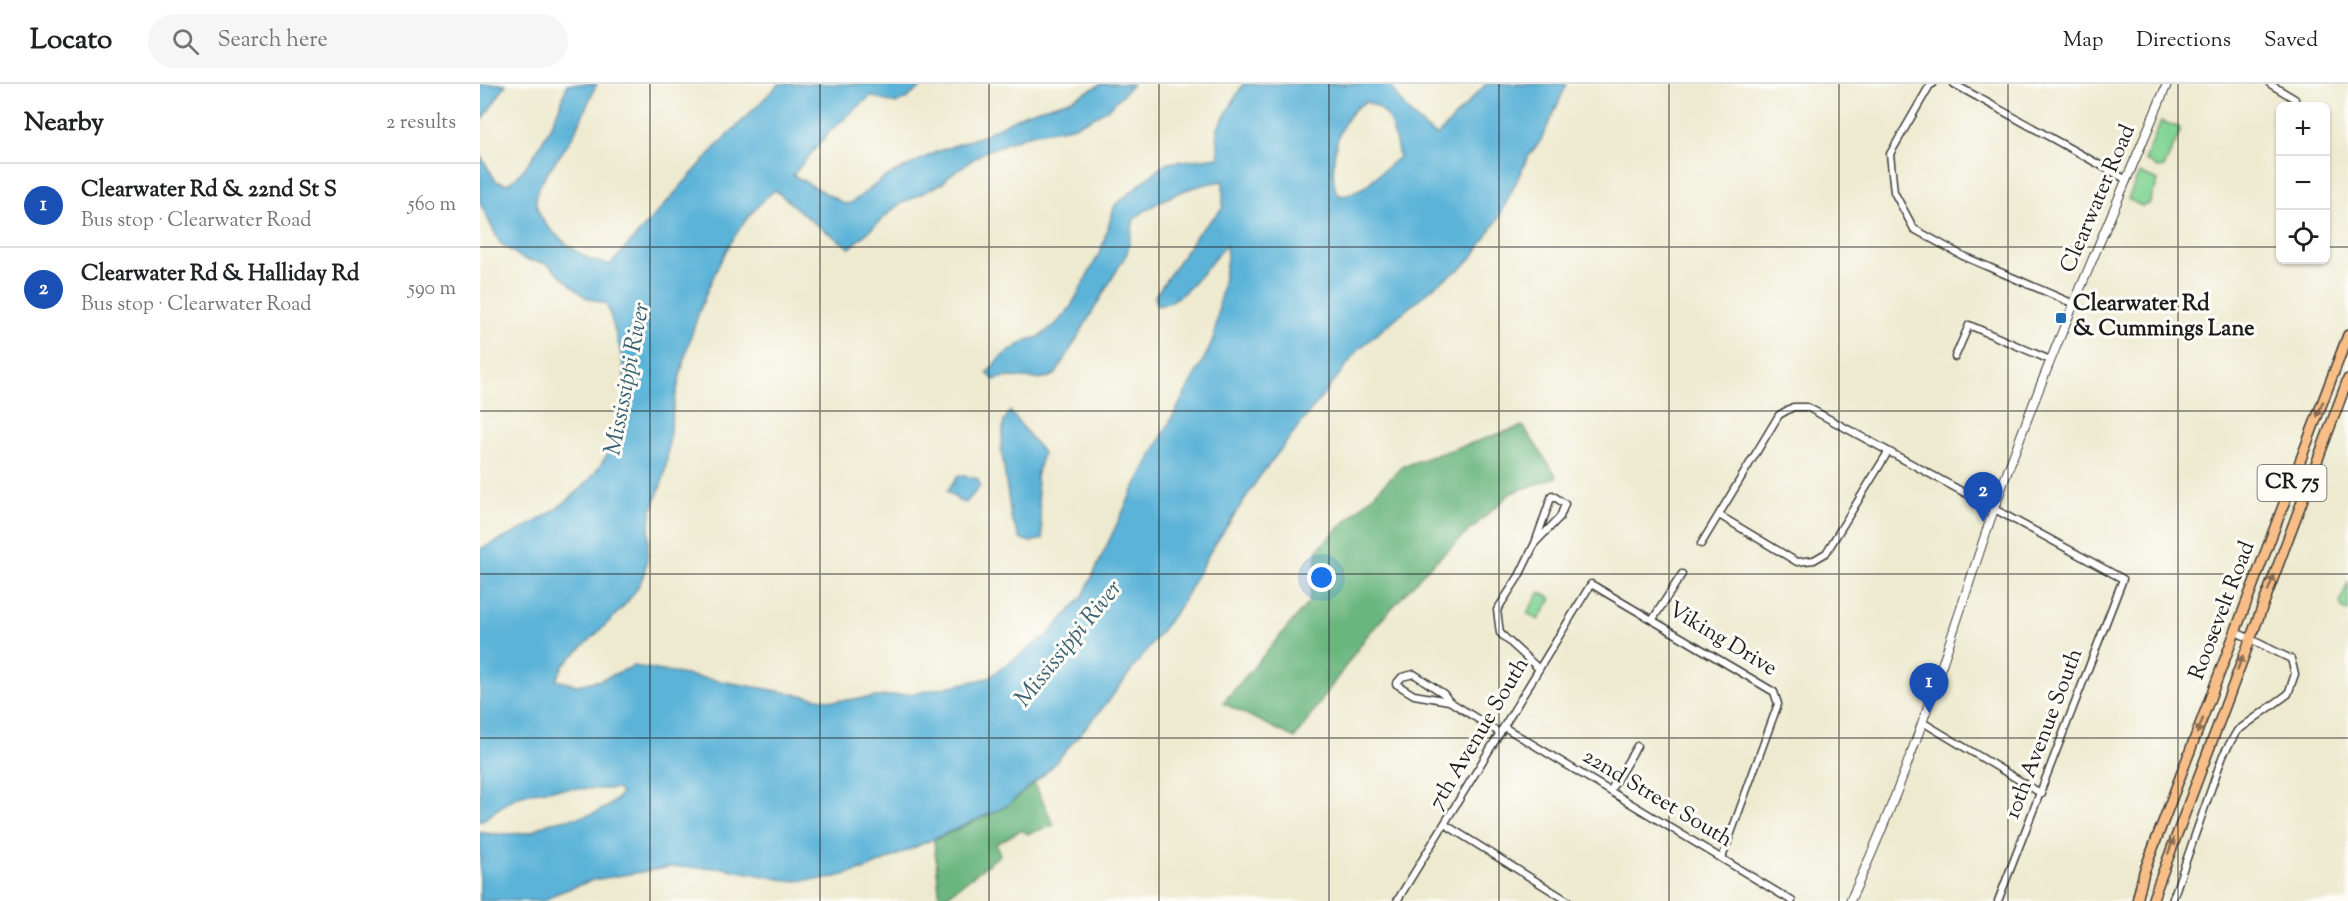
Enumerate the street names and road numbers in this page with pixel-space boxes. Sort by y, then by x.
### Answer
street label: Clearwater Road [2053,120,2145,278]
road number: CR 75 [2258,465,2326,501]
street label: Roosevelt Road [2182,537,2264,685]
street label: Viking Drive [1661,595,1783,685]
street label: 10th Avenue South [1998,644,2092,824]
street label: 7th Avenue South [1422,652,1538,816]
street label: 22nd Street South [1576,741,1738,857]

